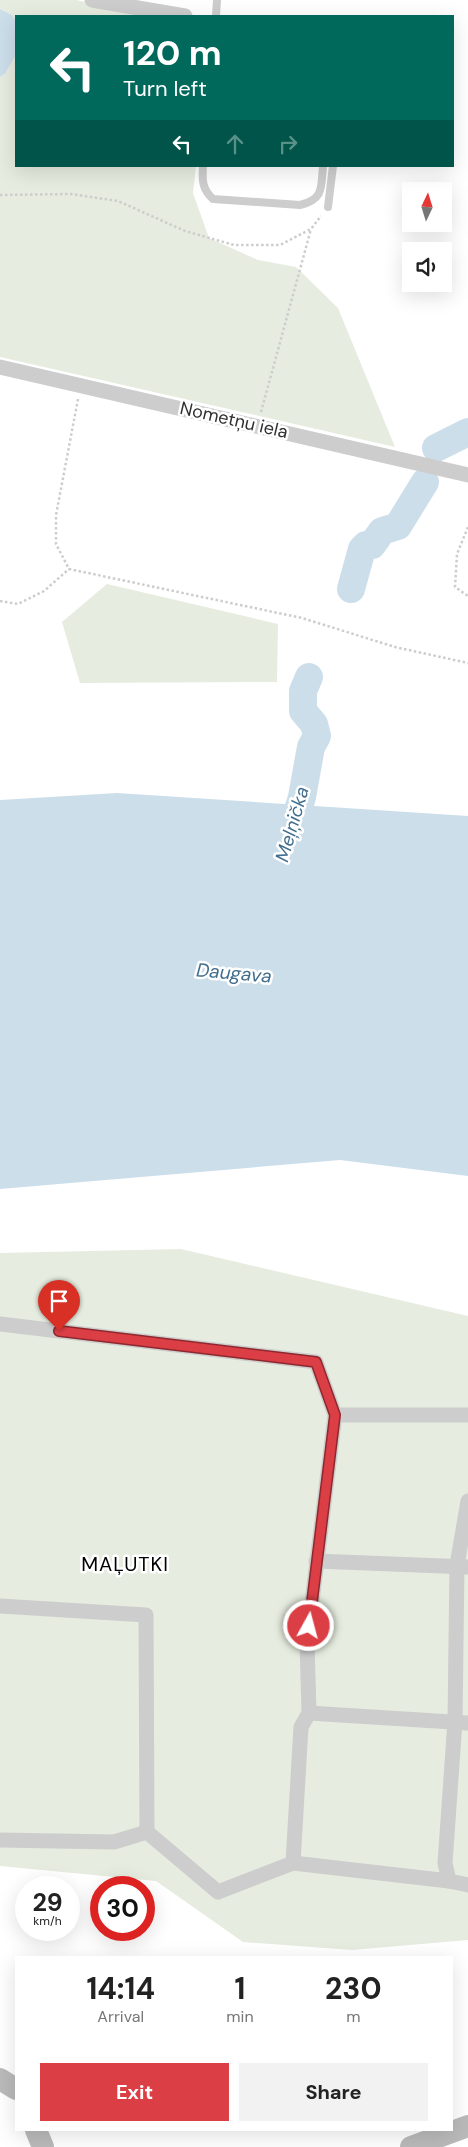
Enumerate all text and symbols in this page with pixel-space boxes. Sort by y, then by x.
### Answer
text: 120 m [123,30,222,76]
icon: left [40,35,105,100]
text: Turn left [123,74,207,103]
icon: left [168,130,196,158]
icon: ahead [221,130,249,158]
icon: right [274,130,302,158]
north arrow [402,182,452,232]
map controls [402,182,452,292]
button: sound [402,242,452,292]
street label: Nometņu iela [178,396,290,444]
water label: Meļņička [269,783,315,865]
water label: Daugava [195,957,273,989]
pin [38,1280,80,1331]
icon: arrive [45,1287,73,1315]
district label: MAĻUTKI [81,1551,169,1577]
position arrow [282,1599,334,1651]
speed limit sign: 30 [90,1876,155,1941]
text: 29 [32,1886,63,1919]
text: km/h [33,1913,62,1929]
text: 14:14 [86,1969,155,2008]
text: 1 [234,1969,245,2008]
text: 230 [325,1969,382,2008]
text: Arrival [97,2006,144,2027]
text: min [226,2006,254,2027]
text: m [346,2006,360,2027]
button: Exit [40,2063,229,2121]
button: Share [239,2063,428,2121]

